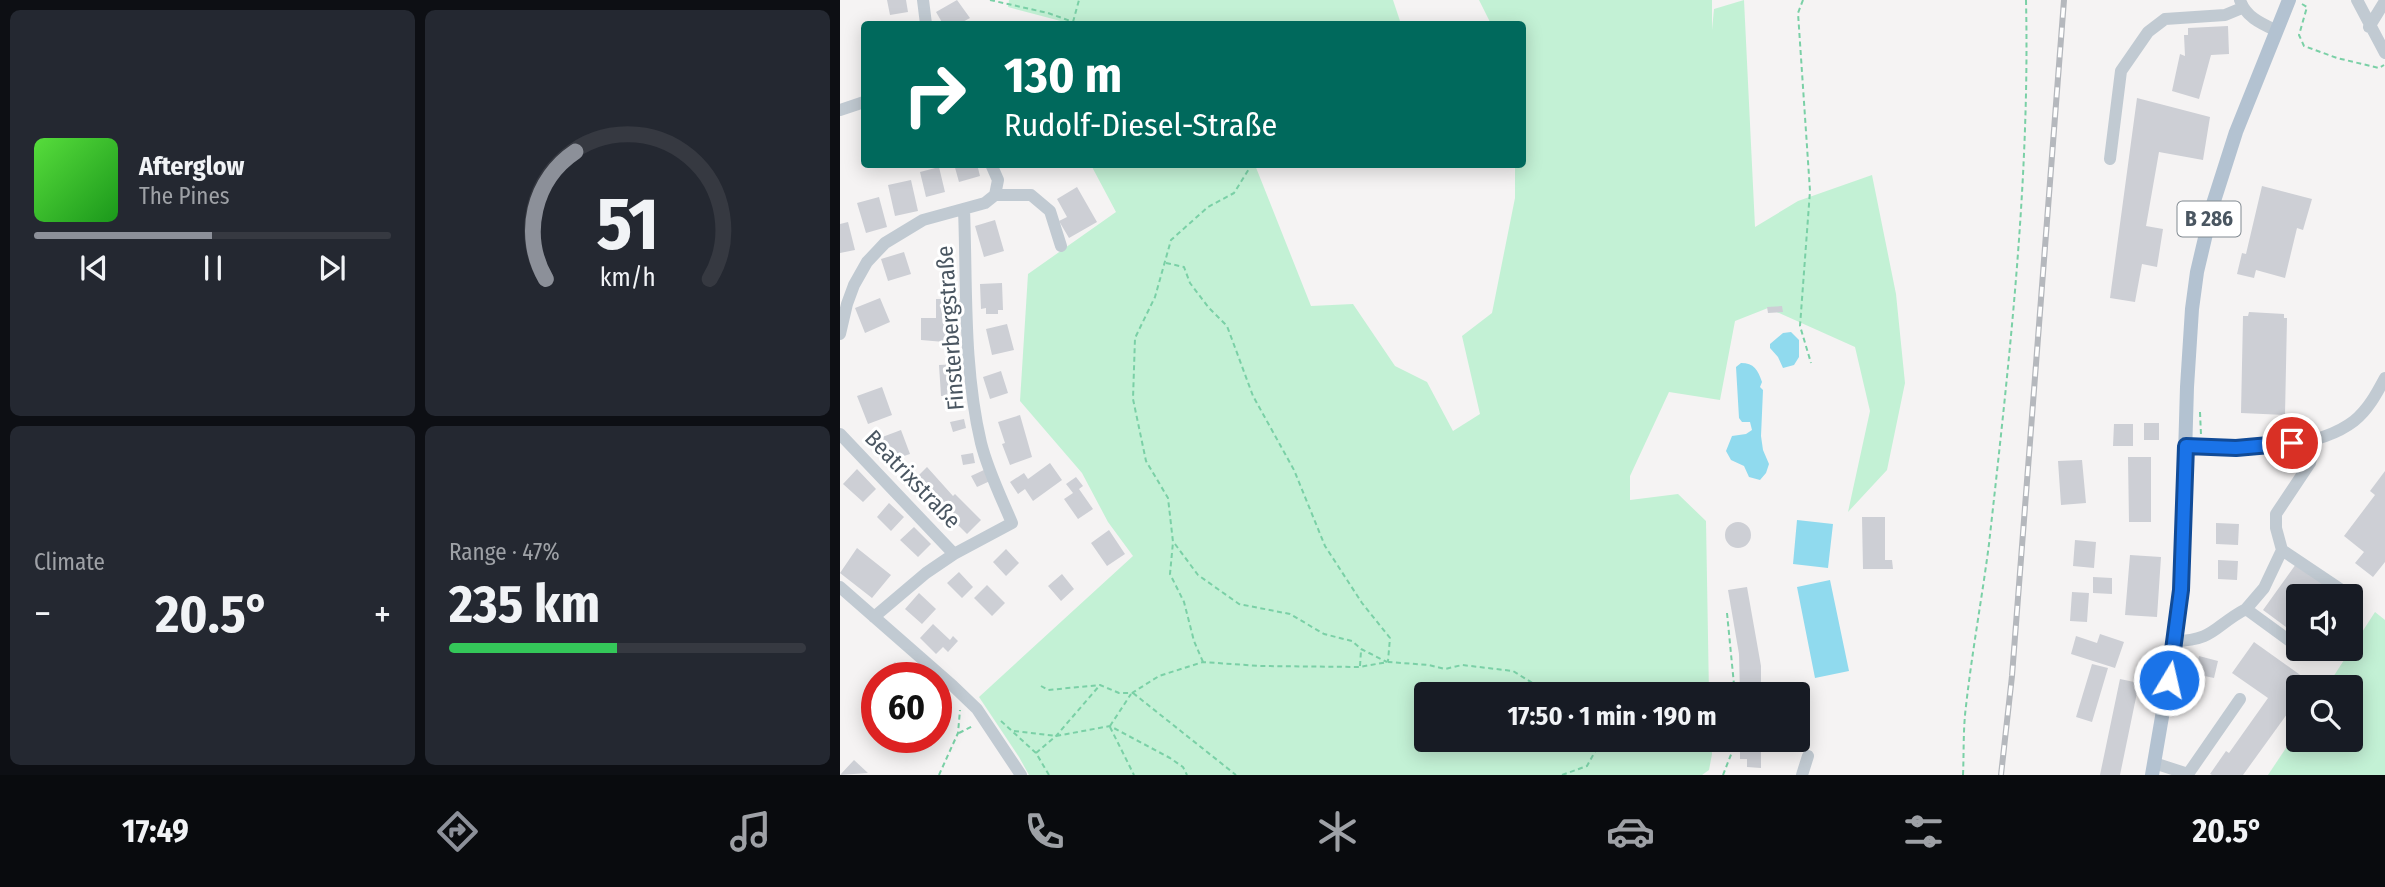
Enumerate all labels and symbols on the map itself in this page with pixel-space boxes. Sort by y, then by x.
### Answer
road number: B 286 [2178,202,2240,236]
street label: Finsterbergstraße [930,245,970,411]
pin [2262,413,2322,473]
street label: Beatrixstraße [859,424,967,534]
position arrow [2132,643,2206,717]
speed limit sign: 60 [861,662,952,753]

